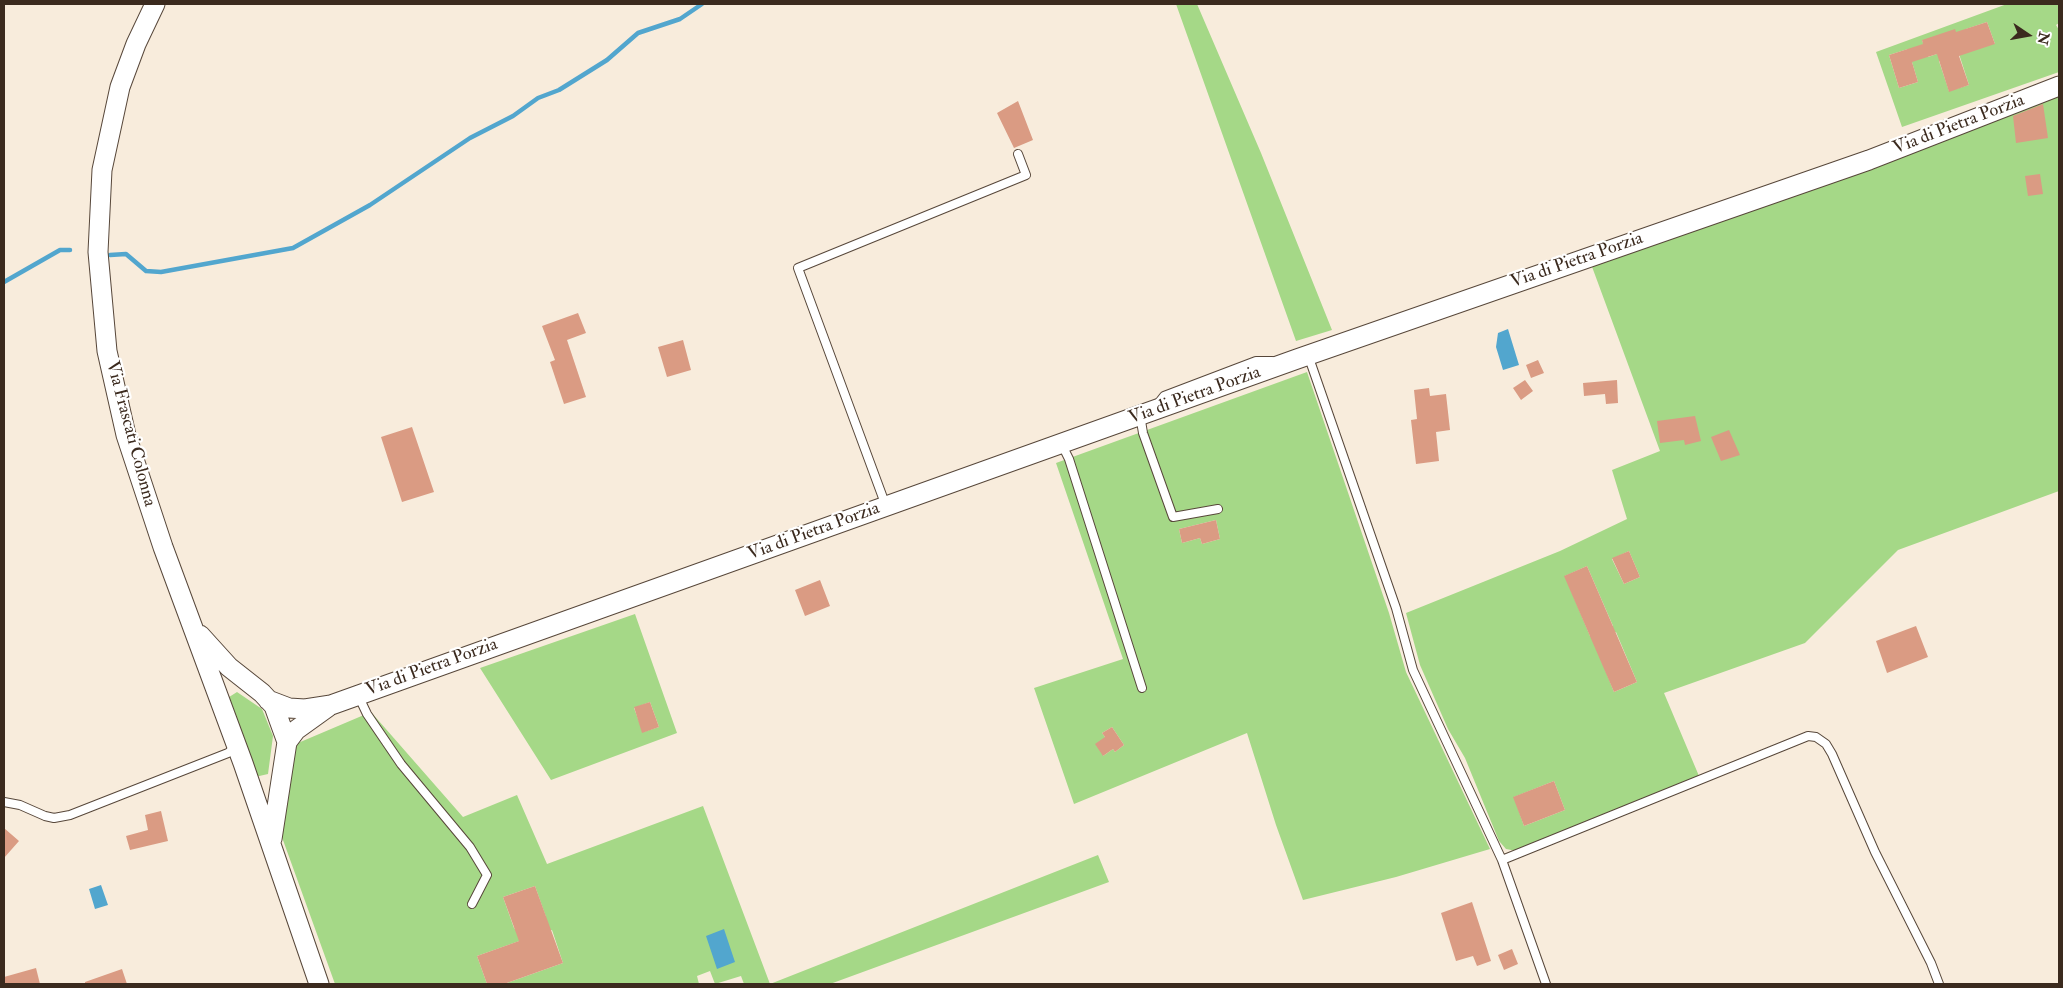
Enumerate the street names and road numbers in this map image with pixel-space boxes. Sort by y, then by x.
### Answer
street label: Via di Pietra Porzia [1890,90,2028,160]
street label: Via di Pietra Porzia [1508,228,1646,294]
street label: Via Frascati Colonna [100,359,160,509]
street label: Via di Pietra Porzia [1126,362,1264,430]
street label: Via di Pietra Porzia [745,498,883,566]
street label: Via di Pietra Porzia [363,634,501,702]

